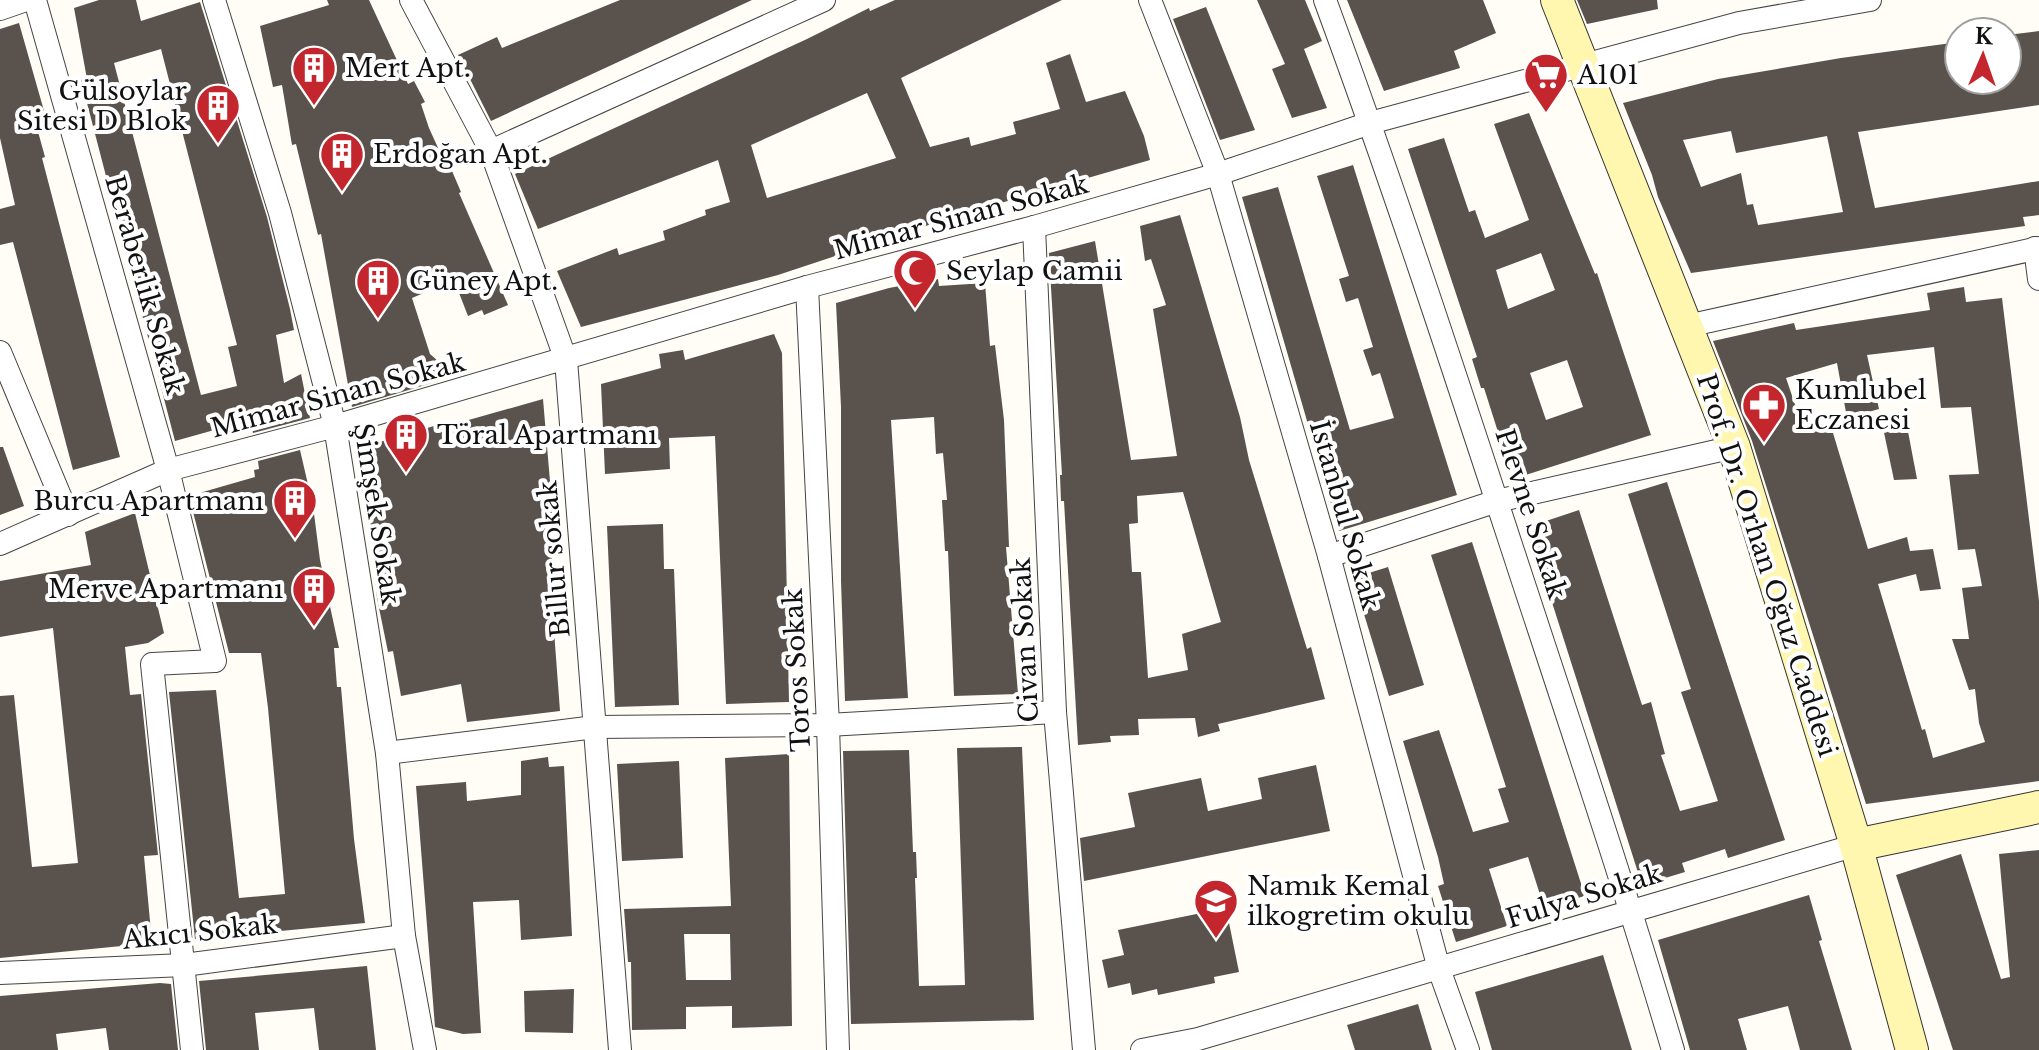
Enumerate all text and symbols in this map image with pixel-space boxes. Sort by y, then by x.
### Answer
north arrow [1943,16,2023,96]
text: K [1974,23,1994,50]
building icon: Mert Apt. [290,44,338,107]
supermarket icon: A101 [1522,51,1570,114]
place label: Mert Apt. [345,52,471,84]
place label: A101 [1576,59,1639,91]
place label: Gülsoylar Sitesi D Blok [17,75,188,137]
building icon: Gülsoylar Sitesi D Blok [194,82,242,145]
building icon: Erdoğan Apt. [318,130,366,193]
place label: Erdoğan Apt. [373,138,547,170]
street label: Mimar Sinan Sokak [830,168,1092,266]
street label: Beraberlik Sokak [98,172,192,398]
mosque icon: Seylap Camii [891,247,939,310]
place label: Seylap Camii [946,255,1123,287]
building icon: Güney Apt. [354,257,402,320]
place label: Güney Apt. [409,265,558,297]
street label: Mimar Sinan Sokak [207,346,469,444]
street label: Prof. Dr. Orhan Oğuz Caddesi [1690,369,1844,761]
place label: Kumlubel Eczanesi [1795,374,1927,436]
pharmacy icon: Kumlubel Eczanesi [1740,381,1788,444]
building icon: Töral Apartmanı [382,411,430,474]
street label: İstanbul Sokak [1303,417,1387,613]
place label: Töral Apartmanı [437,419,657,451]
street label: Şimşek Sokak [347,421,407,607]
street label: Plevne Sokak [1488,425,1574,603]
building icon: Burcu Apartmanı [271,477,319,540]
street label: Billur sokak [531,479,577,639]
place label: Burcu Apartmanı [33,485,264,517]
street label: Civan Sokak [1005,557,1045,723]
building icon: Merve Apartmanı [290,565,338,628]
place label: Merve Apartmanı [48,573,283,605]
street label: Toros Sokak [777,587,817,753]
street label: Fulya Sokak [1502,857,1666,935]
place label: Namık Kemal ilkogretim okulu [1247,870,1469,932]
school or university icon: Namık Kemal ilkogretim okulu [1192,877,1240,940]
street label: Akıcı Sokak [120,908,279,956]

